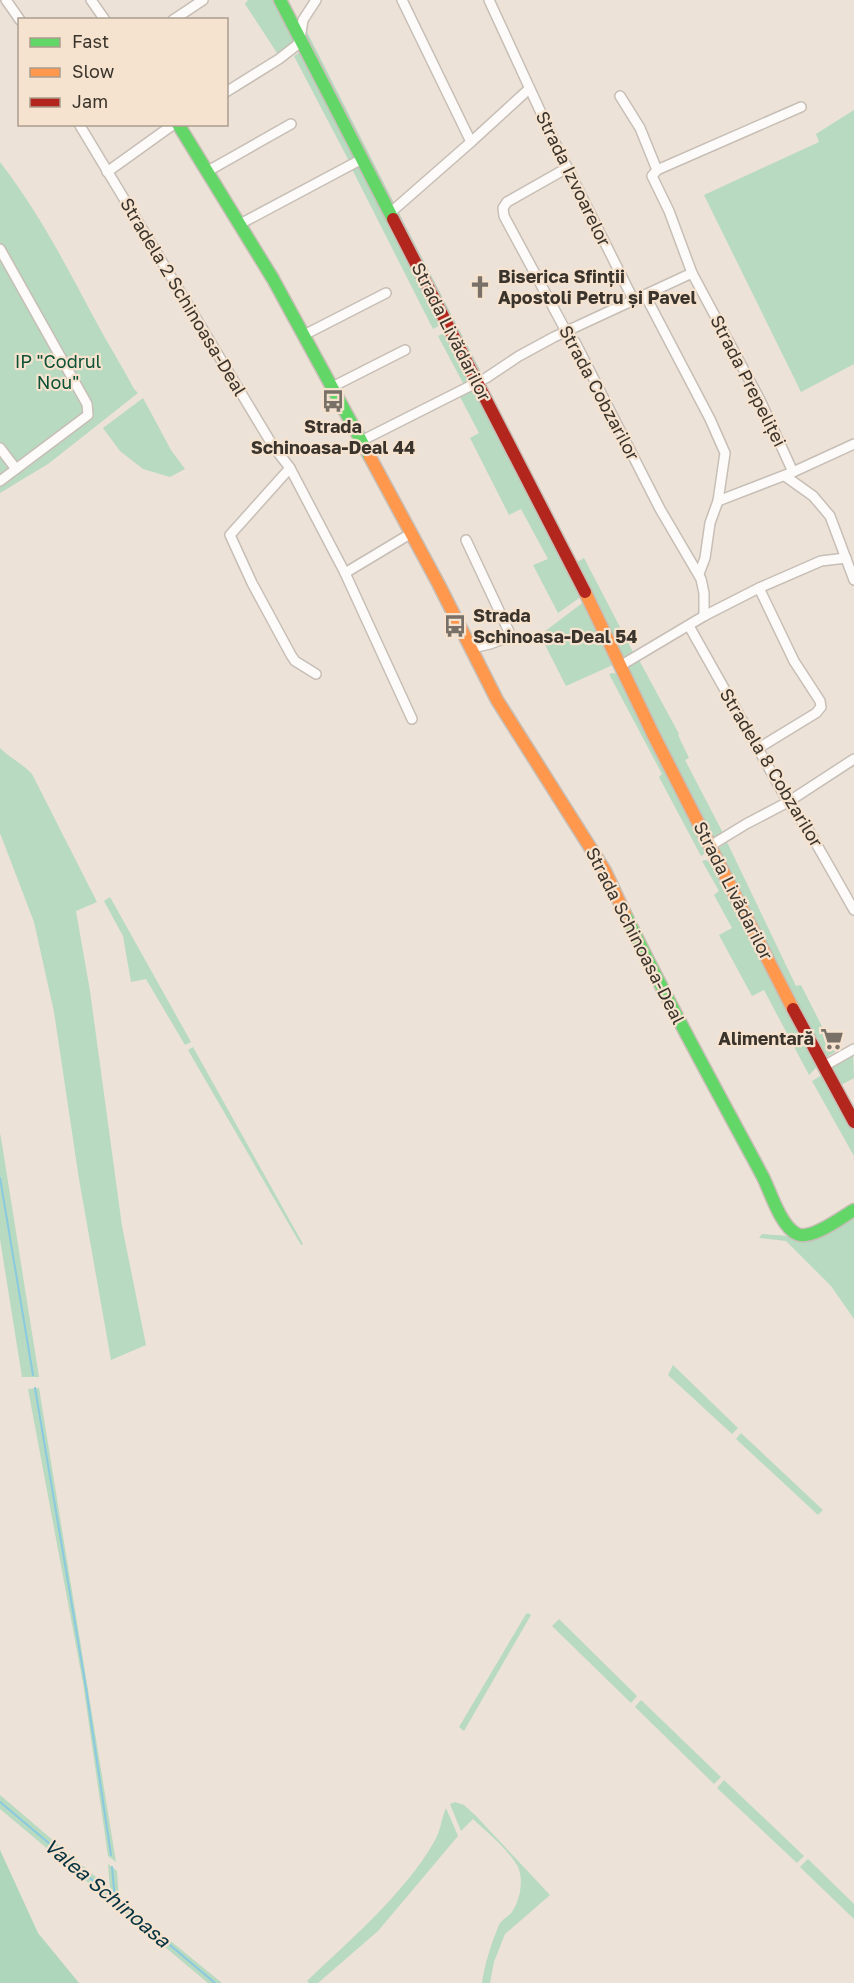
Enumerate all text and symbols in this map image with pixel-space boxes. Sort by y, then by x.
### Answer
legend [18,18,228,126]
text: Fast [72,30,109,52]
text: Slow [72,60,115,82]
text: Jam [72,90,108,112]
street label: Strada Izvoarelor [532,107,616,250]
street label: Stradela 2 Schinoasa-Deal [116,194,252,400]
street label: Strada Livădarilor [407,259,496,404]
place label: Biserica Sfinții Apostoli Petru și Pavel [498,265,697,308]
church icon: Biserica Sfinții Apostoli Petru și Pavel [467,274,493,300]
street label: Strada Prepeliței [706,311,792,450]
street label: Strada Cobzarilor [555,321,645,464]
park label: IP "Codrul Nou" [15,350,102,393]
bus stop icon: Strada Schinoasa-Deal 44 [320,388,346,414]
place label: Strada Schinoasa-Deal 44 [251,415,415,458]
place label: Strada Schinoasa-Deal 54 [473,604,637,647]
bus stop icon: Strada Schinoasa-Deal 54 [442,613,468,639]
street label: Stradela 8 Cobzarilor [716,684,828,851]
street label: Strada Livădarilor [689,818,778,963]
street label: Strada Schinoasa-Deal [582,843,690,1028]
supermarket icon: Alimentară [819,1026,845,1052]
place label: Alimentară [718,1027,814,1049]
water label: Valea Schinoasa [40,1833,176,1952]

